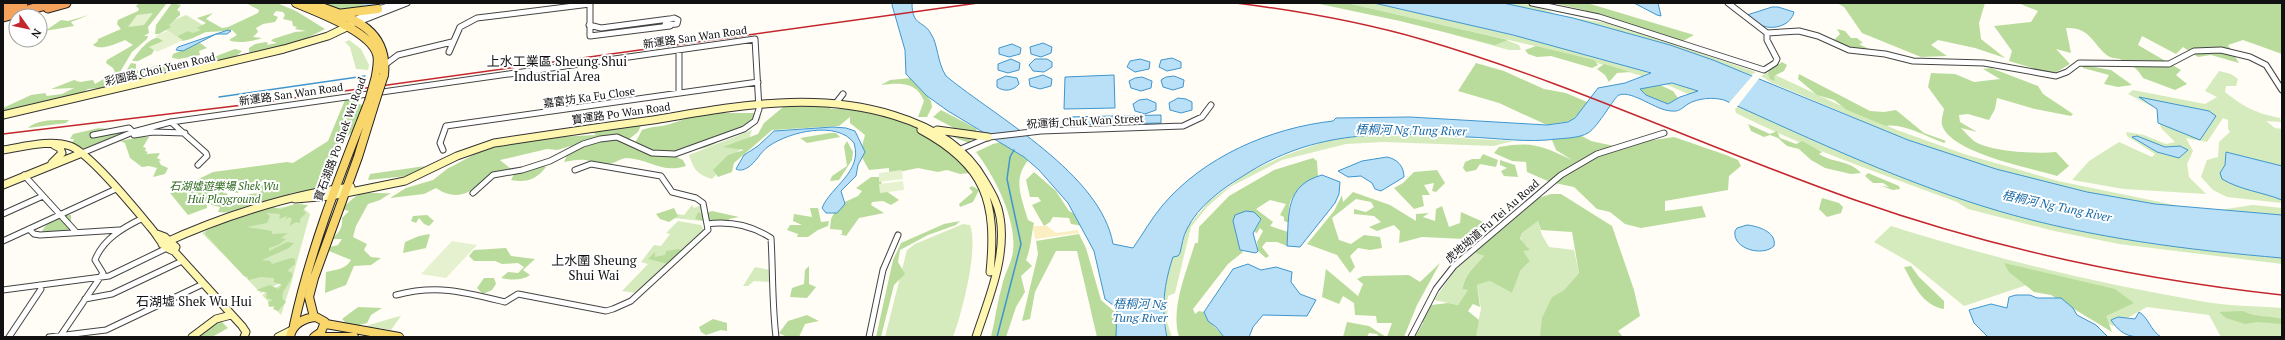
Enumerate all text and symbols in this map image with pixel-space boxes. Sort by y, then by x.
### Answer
north arrow [8,8,48,48]
street label: 新運路 San Wan Road [642,23,748,51]
text: N [28,26,45,41]
street label: 彩園路 Choi Yuen Road [103,49,217,89]
district label: 上水工業區 Sheung Shui Industrial Area [487,52,627,85]
street label: 寶石湖路 Po Shek Wu Road [311,75,369,203]
street label: 新運路 San Wan Road [238,80,344,108]
street label: 嘉富坊 Ka Fu Close [542,84,636,110]
street label: 寶運路 Po Wan Road [571,99,671,127]
street label: 祝運街 Chuk Wan Street [1026,111,1144,131]
water label: 梧桐河 Ng Tung River [1355,122,1468,138]
street label: 虎地坳道 Fu Tei Au Road [1442,176,1542,266]
park label: 石湖墟遊樂場 Shek Wu Hui Playground [169,179,279,206]
water label: 梧桐河 Ng Tung River [2001,187,2114,225]
district label: 上水圍 Sheung Shui Wai [551,251,637,284]
district label: 石湖墟 Shek Wu Hui [136,292,252,310]
water label: 梧桐河 Ng Tung River [1112,296,1169,325]

